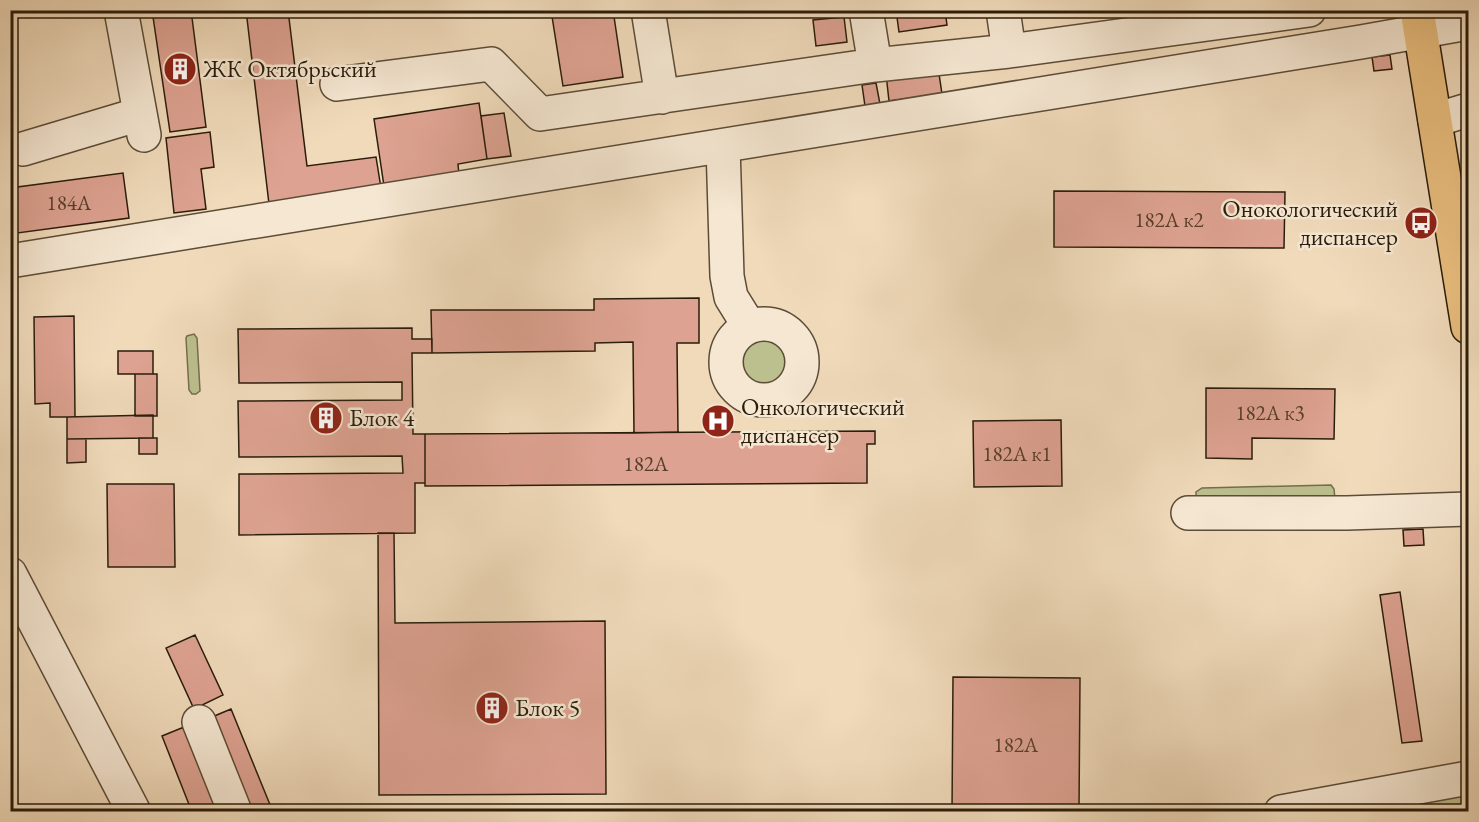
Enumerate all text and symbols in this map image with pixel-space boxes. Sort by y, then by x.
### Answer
building icon: ЖК Октябрьский [162,51,198,87]
place label: ЖК Октябрьский [202,53,377,84]
house number: 184А [47,189,92,216]
place label: Онокологический диспансер [1222,193,1398,252]
bus stop icon: Онокологический диспансер [1403,205,1439,241]
house number: 182А к2 [1134,206,1204,233]
place label: Онкологический диспансер [741,391,905,450]
house number: 182А к3 [1235,399,1305,426]
building icon: Блок 4 [308,400,344,436]
place label: Блок 4 [349,402,415,433]
hospital icon: Онкологический диспансер [700,403,736,439]
house number: 182А к1 [982,440,1052,467]
house number: 182А [624,450,669,477]
building icon: Блок 5 [474,690,510,726]
place label: Блок 5 [515,692,580,723]
house number: 182А [994,731,1039,758]

